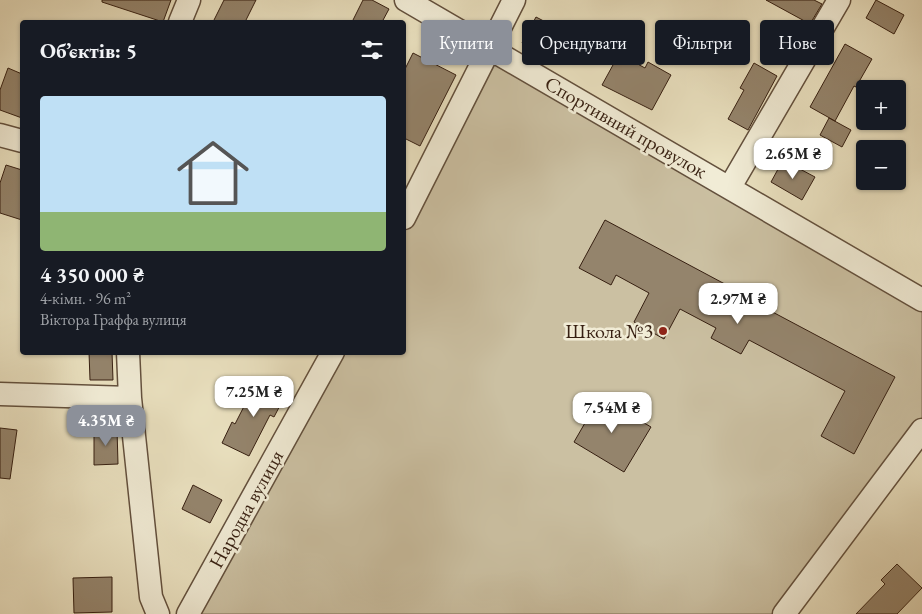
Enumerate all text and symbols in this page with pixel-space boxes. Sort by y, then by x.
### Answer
chip: Купити [421,20,512,65]
chip: Орендувати [522,20,645,65]
chip: Фільтри [655,20,750,65]
chip: Нове [760,20,834,65]
icon: filters [358,36,386,64]
text: Об’єктів: 5 [40,37,137,64]
street label: Спортивний провулок [540,70,712,184]
map controls [856,80,906,190]
button: + [856,80,906,130]
icon: home [168,128,258,218]
pin: 2.65M ₴ [747,138,839,180]
button: − [856,140,906,190]
text: 2.65M ₴ [765,143,821,164]
text: 4 350 000 ₴ [40,261,144,288]
pin: 2.97M ₴ [692,282,784,325]
text: 4-кімн. · 96 m² [40,288,131,309]
text: 2.97M ₴ [710,288,766,309]
text: Віктора Граффа вулиця [40,309,187,330]
place label: Школа №3 [565,318,653,344]
marker: Школа №3 [657,325,669,337]
pin: 7.25M ₴ [208,376,300,418]
text: 7.25M ₴ [226,381,282,402]
pin: 7.54M ₴ [566,392,658,434]
text: 7.54M ₴ [584,397,640,418]
pin: 4.35M ₴ [60,404,152,447]
text: 4.35M ₴ [78,410,134,431]
street label: Народна вулиця [203,445,289,573]

